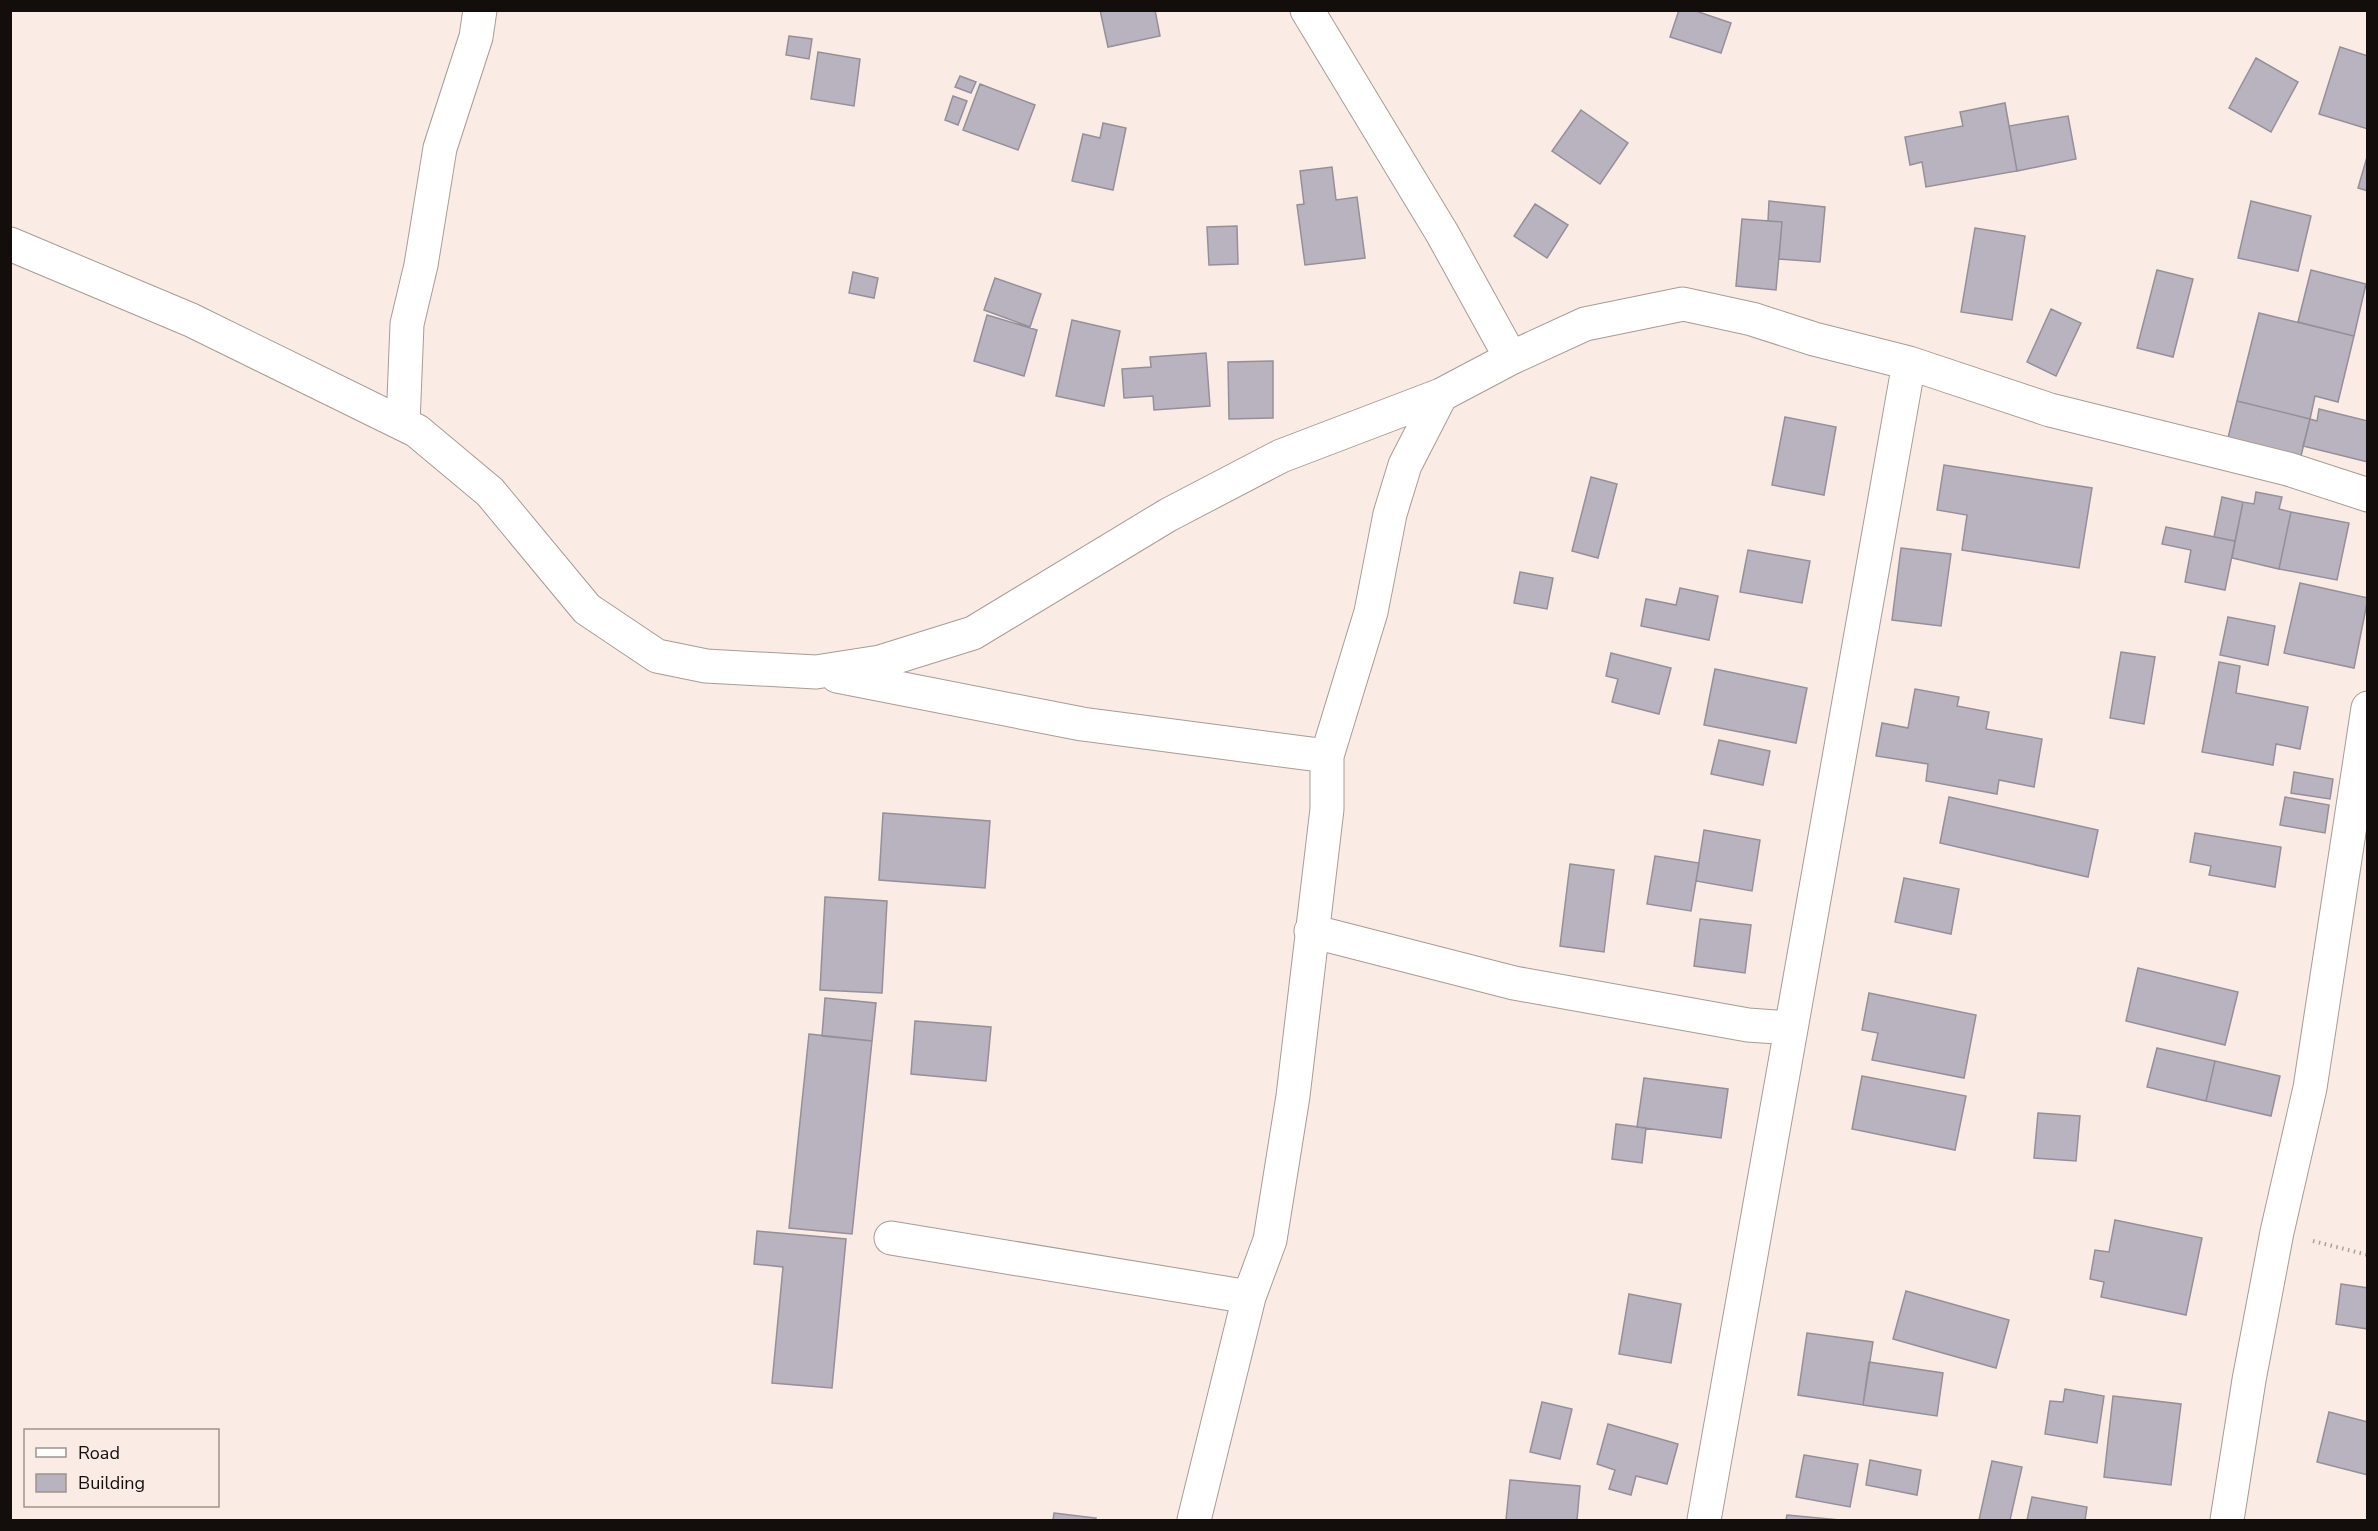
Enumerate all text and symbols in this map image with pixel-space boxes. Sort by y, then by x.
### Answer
legend [24,1429,219,1507]
text: Road [78,1441,120,1465]
text: Building [78,1471,145,1495]

